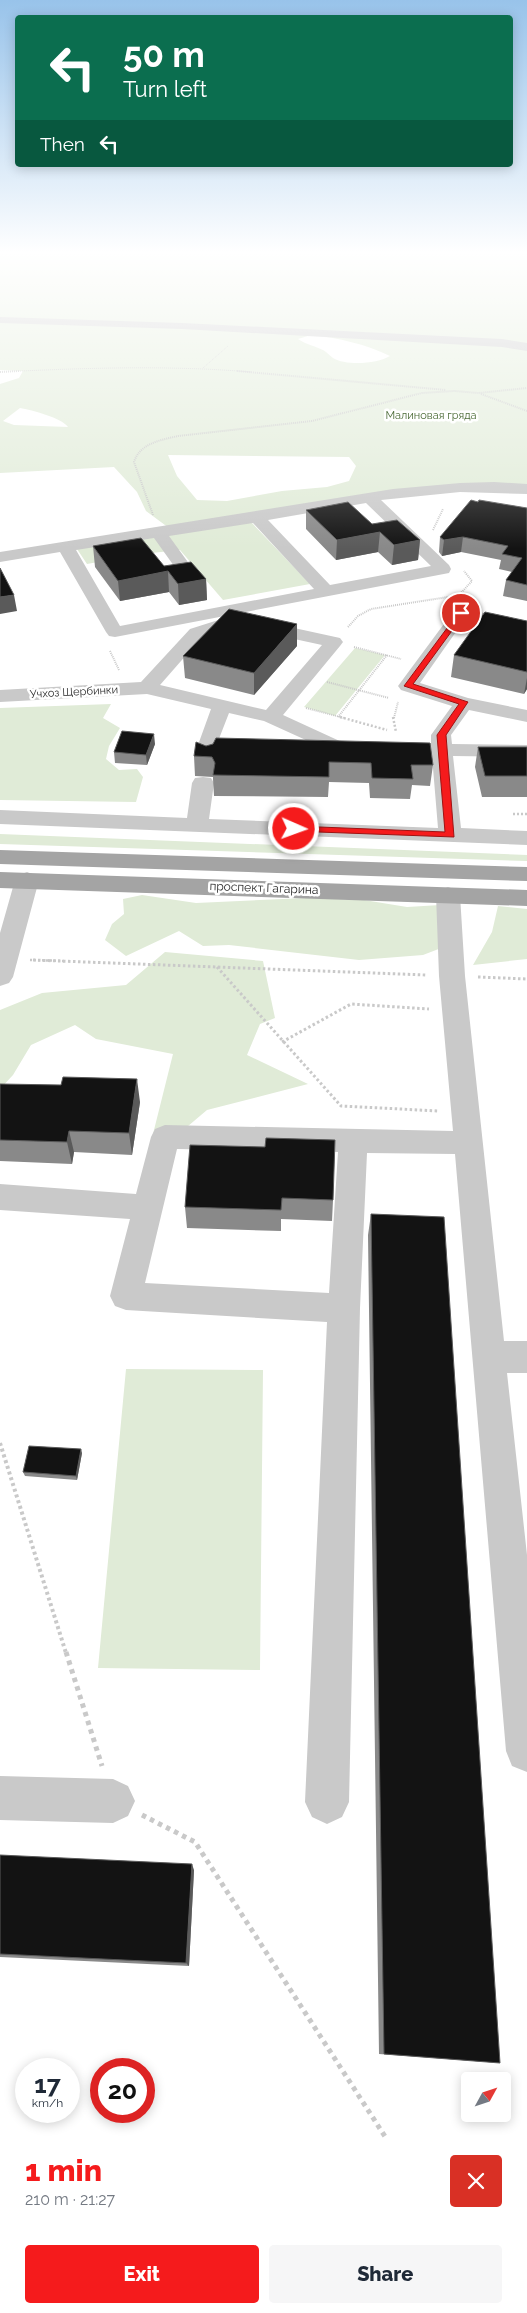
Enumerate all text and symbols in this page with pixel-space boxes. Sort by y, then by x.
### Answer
text: 50 m [123,34,205,75]
icon: left [40,35,105,100]
text: Turn left [123,76,207,102]
icon: left [95,130,123,158]
text: Then [40,133,85,155]
park label: Малиновая гряда [385,409,477,422]
pin [440,592,482,634]
icon: arrive [447,599,475,627]
street label: Учхоз Щербинки [30,683,118,701]
position arrow [267,802,319,854]
street label: проспект Гагарина [209,879,319,897]
speed limit sign: 20 [90,2058,155,2123]
text: 17 [34,2069,61,2099]
north arrow [461,2072,511,2122]
map controls [461,2072,511,2122]
text: km/h [32,2096,63,2110]
text: 1 min [25,2153,102,2188]
button: close [450,2155,502,2207]
text: 210 m · 21:27 [25,2190,115,2209]
button: Exit [25,2245,259,2303]
button: Share [269,2245,502,2303]

